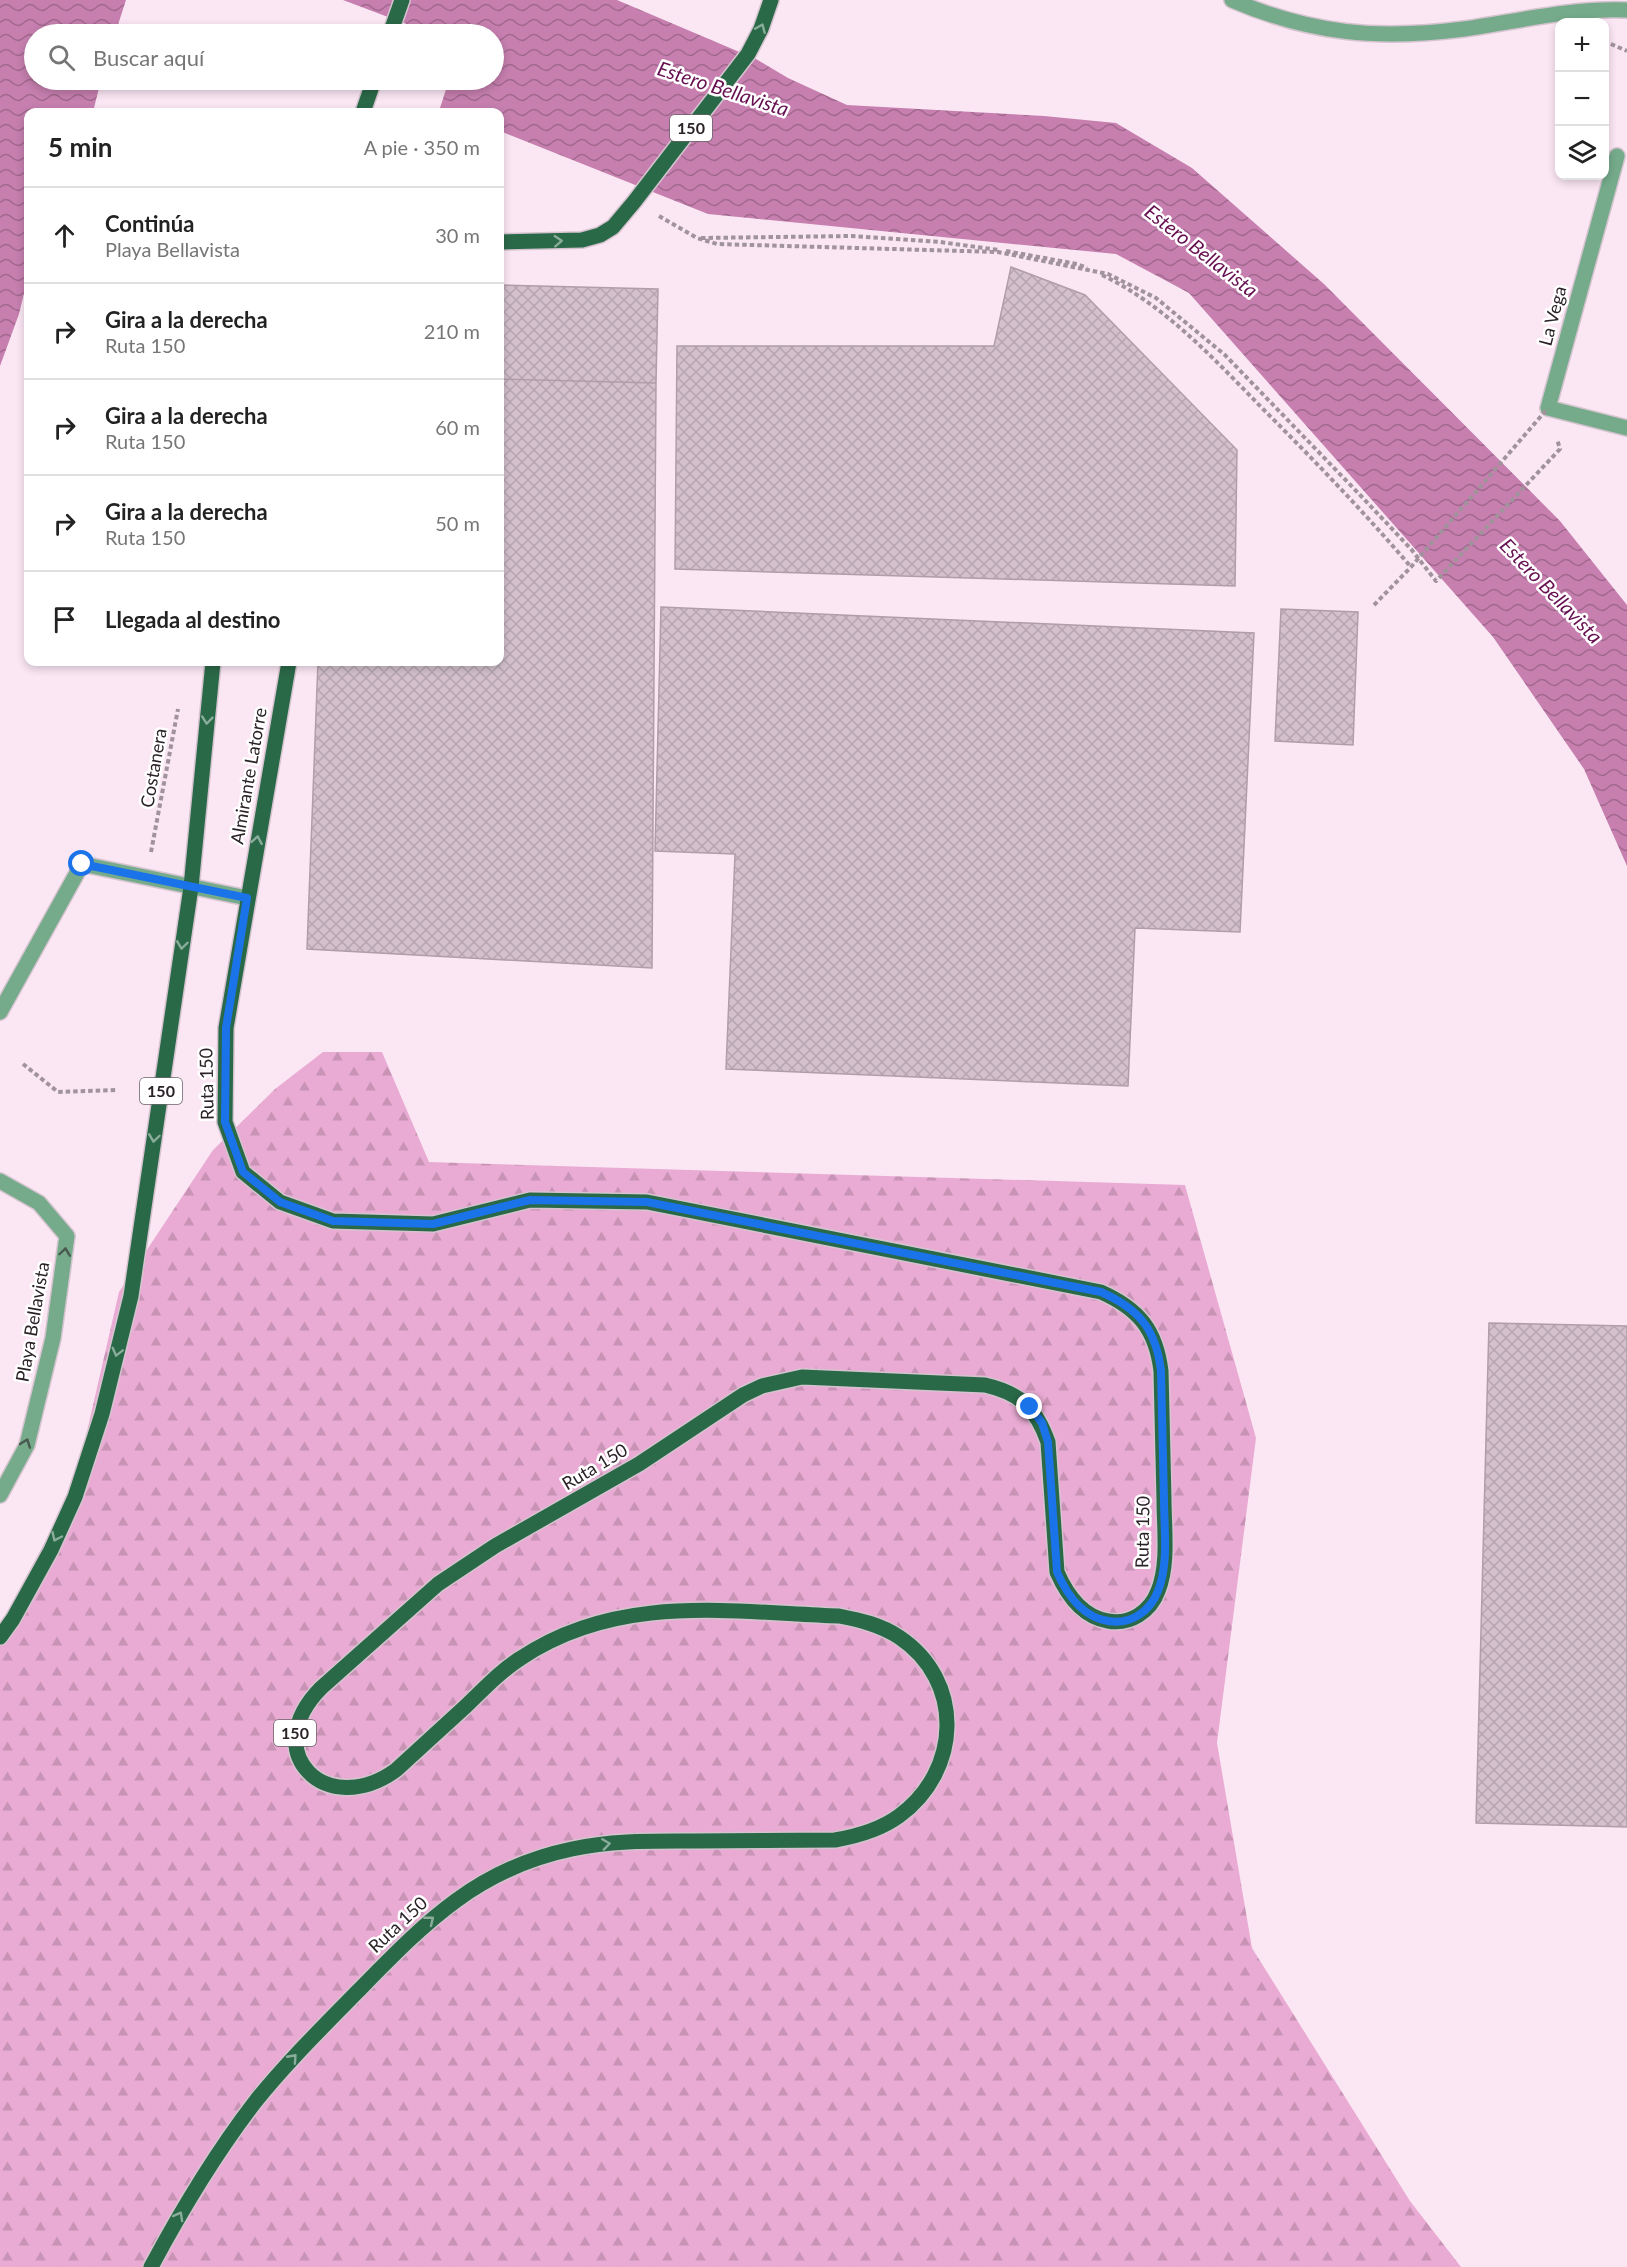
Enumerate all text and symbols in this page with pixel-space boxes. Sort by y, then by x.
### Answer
map controls [1555,18,1609,180]
button: + [1555,18,1609,72]
one-way arrow [754,23,766,34]
search box [24,24,504,90]
icon: search [45,41,78,74]
text: Buscar aquí [93,44,204,71]
water label: Estero Bellavista [655,56,792,121]
button: − [1555,72,1609,126]
road number: 150 [670,115,712,141]
button: layers [1555,126,1609,180]
text: 5 min [48,131,112,163]
text: A pie · 350 m [364,135,480,159]
water label: Estero Bellavista [1140,199,1263,302]
text: Continúa [105,210,194,237]
icon: ahead [48,219,81,252]
text: 30 m [435,223,480,247]
one-way arrow [553,234,562,247]
text: Playa Bellavista [105,237,240,261]
street label: La Vega [1534,284,1571,348]
text: Gira a la derecha [105,306,268,333]
icon: right [48,315,81,348]
text: 210 m [424,319,480,343]
text: Ruta 150 [105,333,185,357]
text: Gira a la derecha [105,402,268,429]
icon: right [48,411,81,444]
text: 60 m [435,415,480,439]
text: Ruta 150 [105,429,185,453]
text: Gira a la derecha [105,498,268,525]
icon: right [48,507,81,540]
text: 50 m [435,511,480,535]
text: Ruta 150 [105,525,185,549]
water label: Estero Bellavista [1496,533,1608,648]
icon: arrive [48,603,81,636]
text: Llegada al destino [105,606,281,633]
street label: Almirante Latorre [225,706,271,846]
one-way arrow [201,715,214,724]
street label: Costanera [135,726,171,809]
one-way arrow [251,836,263,845]
route start [68,850,94,876]
one-way arrow [177,941,189,950]
street label: Ruta 150 [194,1048,218,1120]
road number: 150 [140,1078,182,1104]
one-way arrow [148,1134,160,1143]
one-way arrow [59,1247,71,1256]
street label: Playa Bellavista [11,1260,53,1384]
one-way arrow [112,1347,124,1357]
route end [1016,1393,1042,1419]
one-way arrow [19,1438,32,1448]
street label: Ruta 150 [558,1438,631,1494]
street label: Ruta 150 [1130,1496,1154,1568]
one-way arrow [52,1531,64,1542]
road number: 150 [274,1720,316,1746]
one-way arrow [602,1838,611,1850]
street label: Ruta 150 [363,1892,431,1957]
one-way arrow [423,1916,434,1927]
one-way arrow [286,2055,297,2065]
one-way arrow [172,2211,183,2222]

